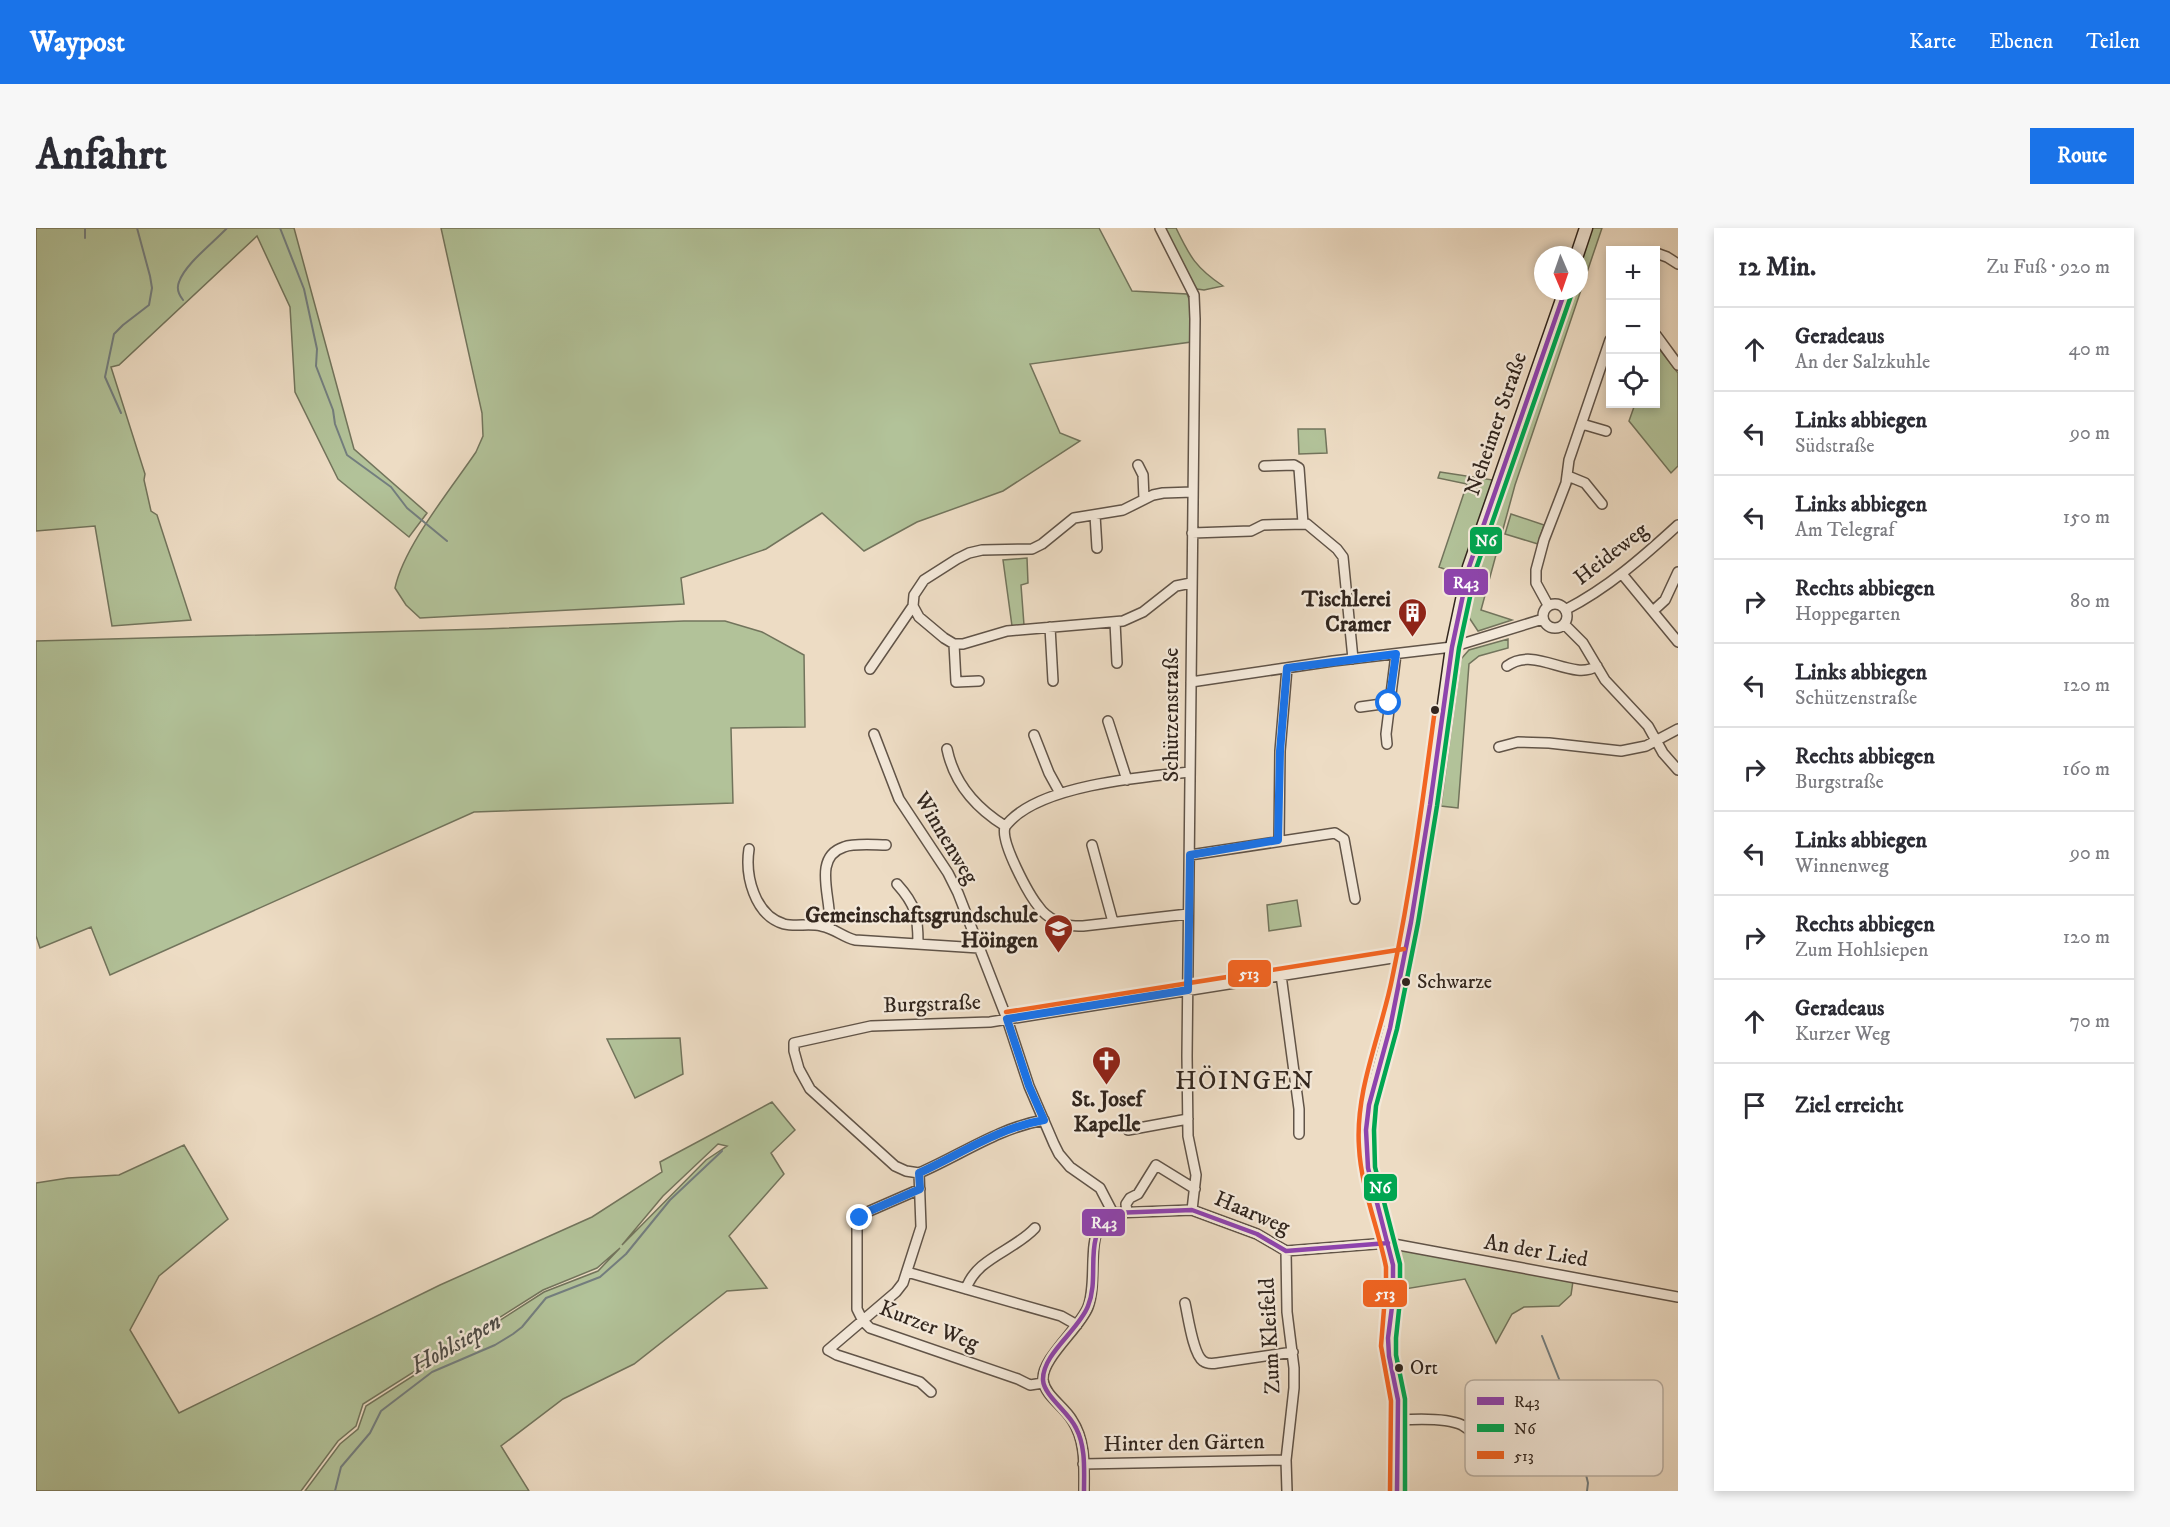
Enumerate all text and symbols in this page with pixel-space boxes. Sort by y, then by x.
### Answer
text: Waypost [30,25,125,60]
text: Karte [1909,29,1956,55]
text: Ebenen [1989,29,2053,55]
text: Teilen [2086,29,2140,55]
button: Route [2030,128,2134,184]
text: Anfahrt [36,130,167,182]
north arrow [1534,246,1588,300]
map controls [1606,246,1660,408]
button: + [1606,246,1660,300]
text: 12 Min. [1738,251,1816,284]
text: Zu Fuß · 920 m [1986,255,2110,280]
button: − [1606,300,1660,354]
text: Geradeaus [1795,323,1884,350]
icon: ahead [1738,333,1771,366]
text: 40 m [2068,337,2110,362]
street label: Neheimer Straße [1459,349,1533,499]
text: An der Salzkuhle [1795,350,1930,375]
button: locate [1606,354,1660,408]
text: Links abbiegen [1795,407,1927,434]
icon: left [1738,417,1771,450]
text: 90 m [2070,421,2110,446]
text: Südstraße [1795,434,1875,459]
text: Links abbiegen [1795,491,1927,518]
icon: left [1738,501,1771,534]
text: 150 m [2063,505,2110,530]
street label: Heideweg [1568,516,1654,591]
text: Am Telegraf [1795,518,1895,543]
line badge: N6 [1469,526,1503,555]
text: N6 [1475,531,1498,551]
line badge: R43 [1443,568,1489,596]
text: R43 [1453,573,1479,593]
text: Rechts abbiegen [1795,575,1935,602]
icon: right [1738,585,1771,618]
place label: Tischlerei Cramer [1301,586,1392,638]
text: 80 m [2070,589,2110,614]
building icon: Tischlerei Cramer [1396,596,1428,638]
text: Hoppegarten [1795,602,1900,627]
street label: Schützenstraße [1158,648,1185,782]
text: Links abbiegen [1795,659,1927,686]
icon: left [1738,669,1771,702]
text: 120 m [2063,673,2110,698]
text: Schützenstraße [1795,686,1917,711]
route start [1375,689,1401,715]
unlabelled marker [1429,704,1441,716]
text: Rechts abbiegen [1795,743,1935,770]
icon: right [1738,753,1771,786]
text: 160 m [2062,757,2110,782]
text: Burgstraße [1795,770,1884,795]
street label: Winnenweg [907,786,984,889]
text: Links abbiegen [1795,827,1927,854]
icon: left [1738,837,1771,870]
text: 90 m [2070,841,2110,866]
text: Winnenweg [1795,854,1889,879]
place label: Gemeinschaftsgrundschule Höingen [805,902,1039,954]
text: Rechts abbiegen [1795,911,1935,938]
school or university icon: Gemeinschaftsgrundschule Höingen [1043,912,1075,954]
icon: right [1738,921,1771,954]
text: 120 m [2063,925,2110,950]
text: Zum Hohlsiepen [1795,938,1928,963]
line badge: 513 [1227,959,1272,988]
text: 513 [1238,964,1259,984]
place label: Schwarze [1417,970,1492,995]
marker: Schwarze [1400,976,1412,988]
street label: Burgstraße [883,989,981,1019]
text: Geradeaus [1795,995,1884,1022]
icon: ahead [1738,1005,1771,1038]
text: 70 m [2069,1009,2110,1034]
text: Kurzer Weg [1795,1022,1890,1047]
church icon: St. Josef Kapelle [1091,1044,1123,1086]
district label: HÖINGEN [1175,1065,1315,1098]
place label: St. Josef Kapelle [1071,1086,1146,1138]
icon: arrive [1738,1089,1771,1122]
text: Ziel erreicht [1795,1092,1903,1119]
line badge: N6 [1363,1173,1398,1202]
text: N6 [1369,1178,1392,1198]
street label: Haarweg [1210,1185,1294,1241]
route end [846,1204,872,1230]
line badge: R43 [1081,1208,1126,1237]
text: R43 [1091,1213,1117,1233]
street label: An der Lied [1482,1229,1590,1273]
street label: Zum Kleifeld [1253,1277,1287,1395]
line badge: 513 [1362,1279,1408,1308]
text: 513 [1374,1284,1395,1304]
street label: Kurzer Weg [875,1295,983,1357]
water label: Hohlsiepen [404,1307,507,1382]
place label: Ort [1410,1356,1438,1381]
marker: Ort [1393,1362,1405,1374]
legend [1465,1380,1663,1476]
text: R43 [1514,1392,1540,1412]
text: N6 [1514,1419,1536,1439]
street label: Hinter den Gärten [1103,1428,1265,1458]
text: 513 [1514,1446,1534,1466]

